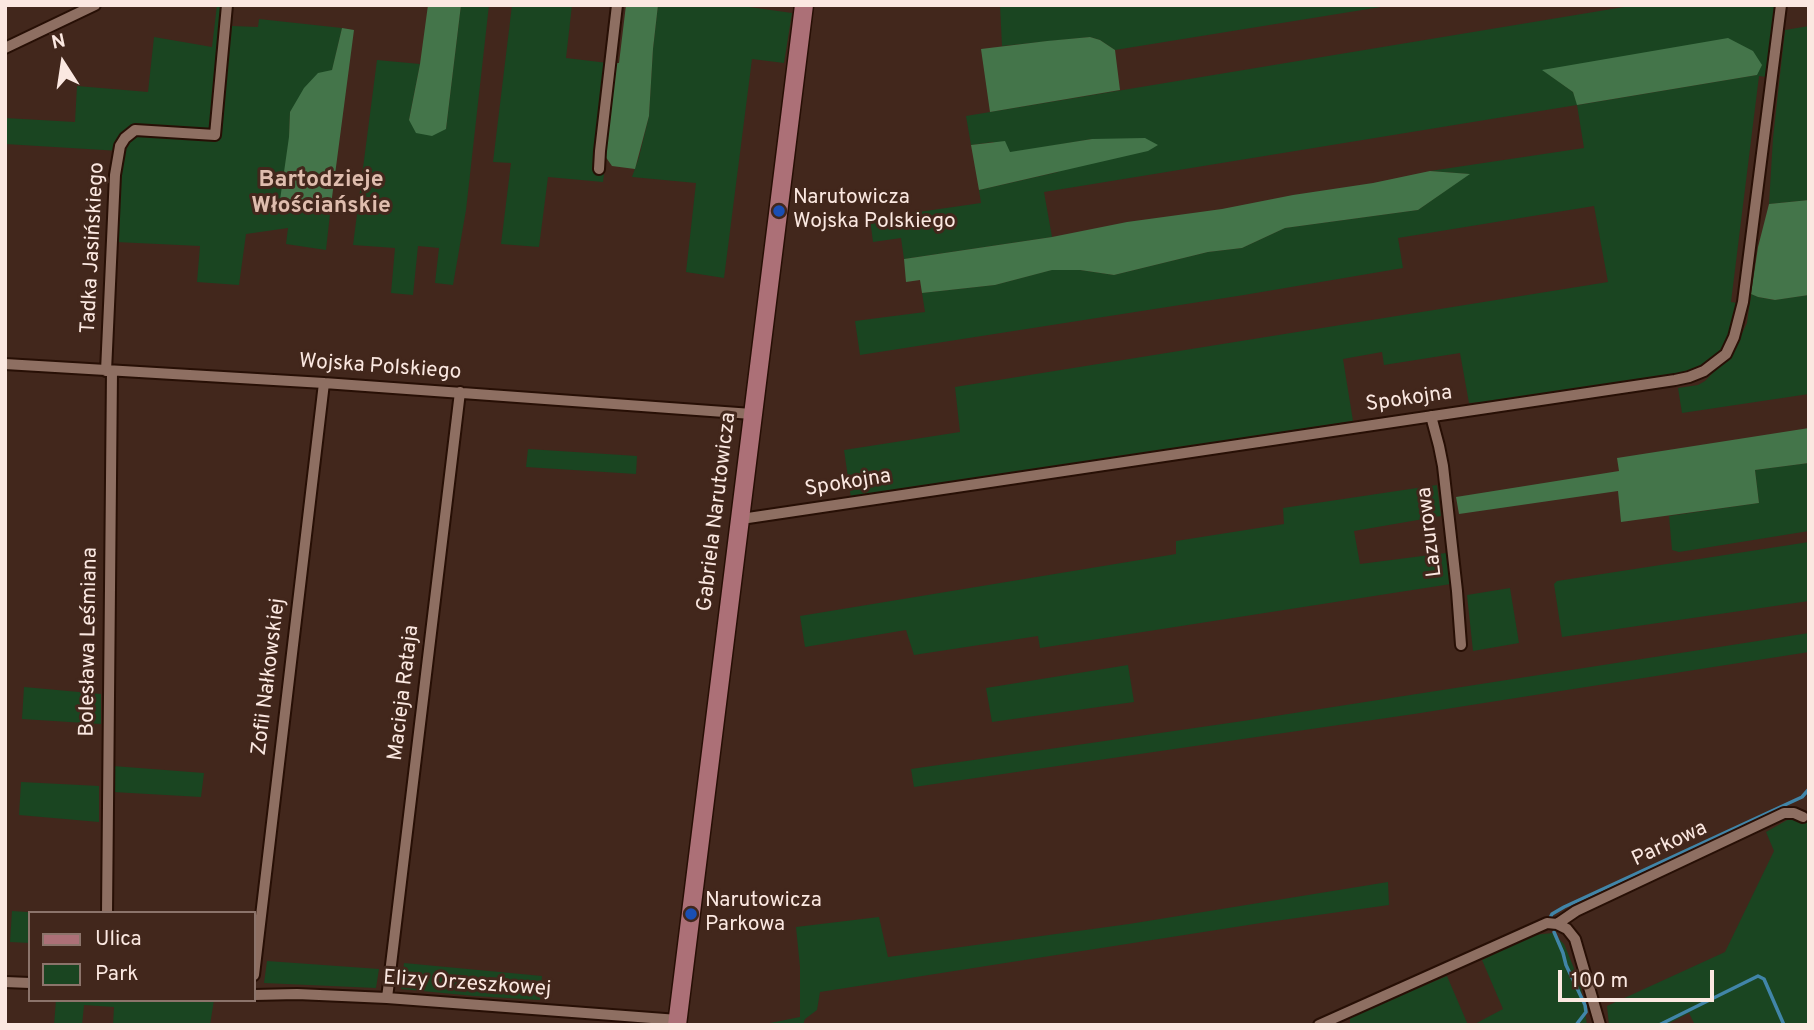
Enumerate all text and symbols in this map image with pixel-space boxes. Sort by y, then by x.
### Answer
north arrow [28,28,98,98]
text: N [49,29,68,56]
street label: Tadka Jasińskiego [77,162,111,334]
district label: Bartodzieje Włościańskie [251,167,391,221]
place label: Narutowicza Wojska Polskiego [793,186,956,236]
marker: Narutowicza Wojska Polskiego [771,203,787,219]
street label: Wojska Polskiego [298,350,462,386]
street label: Spokojna [1364,381,1454,419]
street label: Gabriela Narutowicza [693,411,743,613]
street label: Spokojna [803,465,893,503]
street label: Lazurowa [1413,486,1449,578]
street label: Bolesława Leśmiana [76,547,104,737]
street label: Zofii Nałkowskiej [248,597,292,757]
street label: Macieja Rataja [384,624,426,762]
street label: Parkowa [1628,817,1712,873]
place label: Narutowicza Parkowa [705,889,822,939]
marker: Narutowicza Parkowa [683,906,699,922]
legend [28,911,256,1002]
text: Ulica [95,926,142,953]
scale bar [1562,956,1718,1000]
text: Park [95,961,138,988]
street label: Elizy Orzeszkowej [382,967,552,1003]
text: 100 m [1571,968,1628,995]

